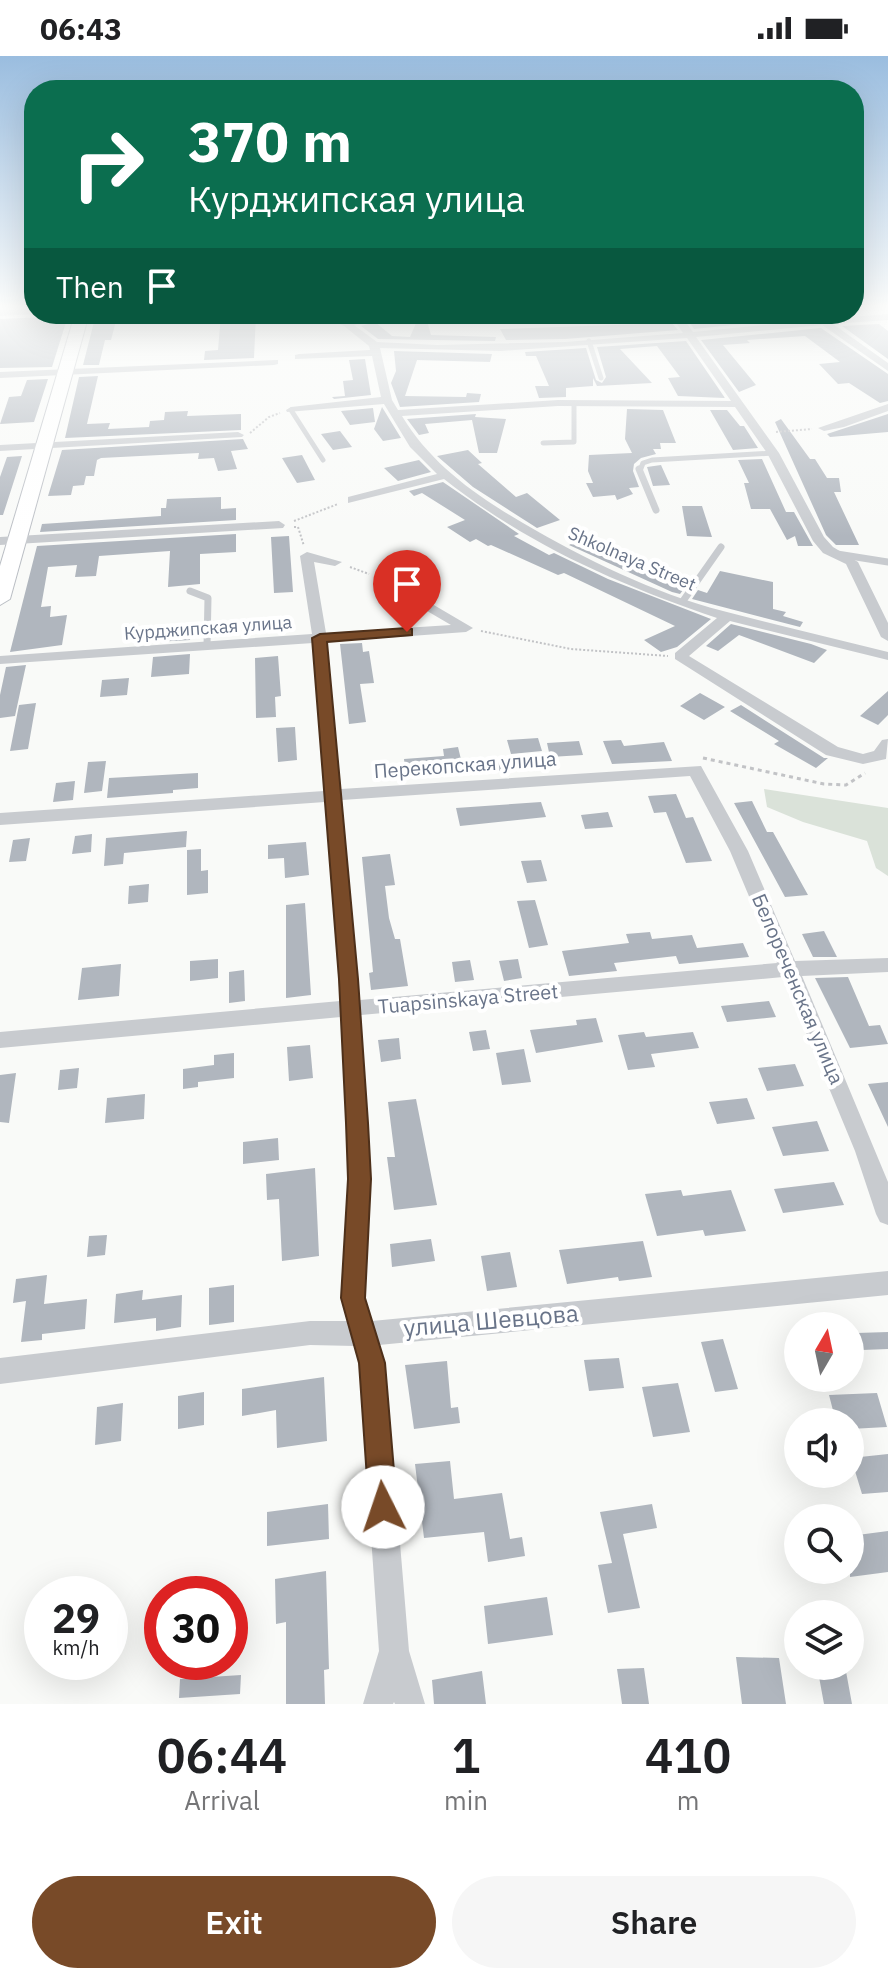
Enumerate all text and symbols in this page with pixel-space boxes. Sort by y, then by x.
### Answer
text: 06:43 [40,9,122,48]
text: 370 m [188,105,352,177]
icon: right [56,112,160,216]
text: Курджипская улица [188,175,525,222]
icon: arrive [140,264,184,308]
text: Then [56,267,124,306]
street label: Shkolnaya Street [565,521,700,596]
pin [373,550,441,632]
icon: arrive [385,562,429,606]
street label: Курджипская улица [123,610,293,645]
street label: Перекопская улица [373,745,558,784]
street label: Белореченская улица [746,889,851,1089]
street label: Tuapsinskaya Street [377,977,559,1020]
street label: улица Шевцова [402,1296,580,1344]
north arrow [784,1312,864,1392]
map controls [784,1312,864,1680]
button: sound [784,1408,864,1488]
position arrow [341,1465,425,1549]
button: search [784,1504,864,1584]
speed limit sign: 30 [144,1576,248,1680]
text: 29 [52,1592,100,1644]
button: layers [784,1600,864,1680]
text: km/h [52,1634,100,1661]
text: 06:44 [157,1724,287,1786]
text: 1 [452,1724,480,1786]
text: 410 [645,1724,731,1786]
text: Arrival [184,1783,260,1817]
text: min [444,1783,488,1817]
text: m [677,1783,699,1817]
button: Exit [32,1876,436,1968]
button: Share [452,1876,856,1968]

